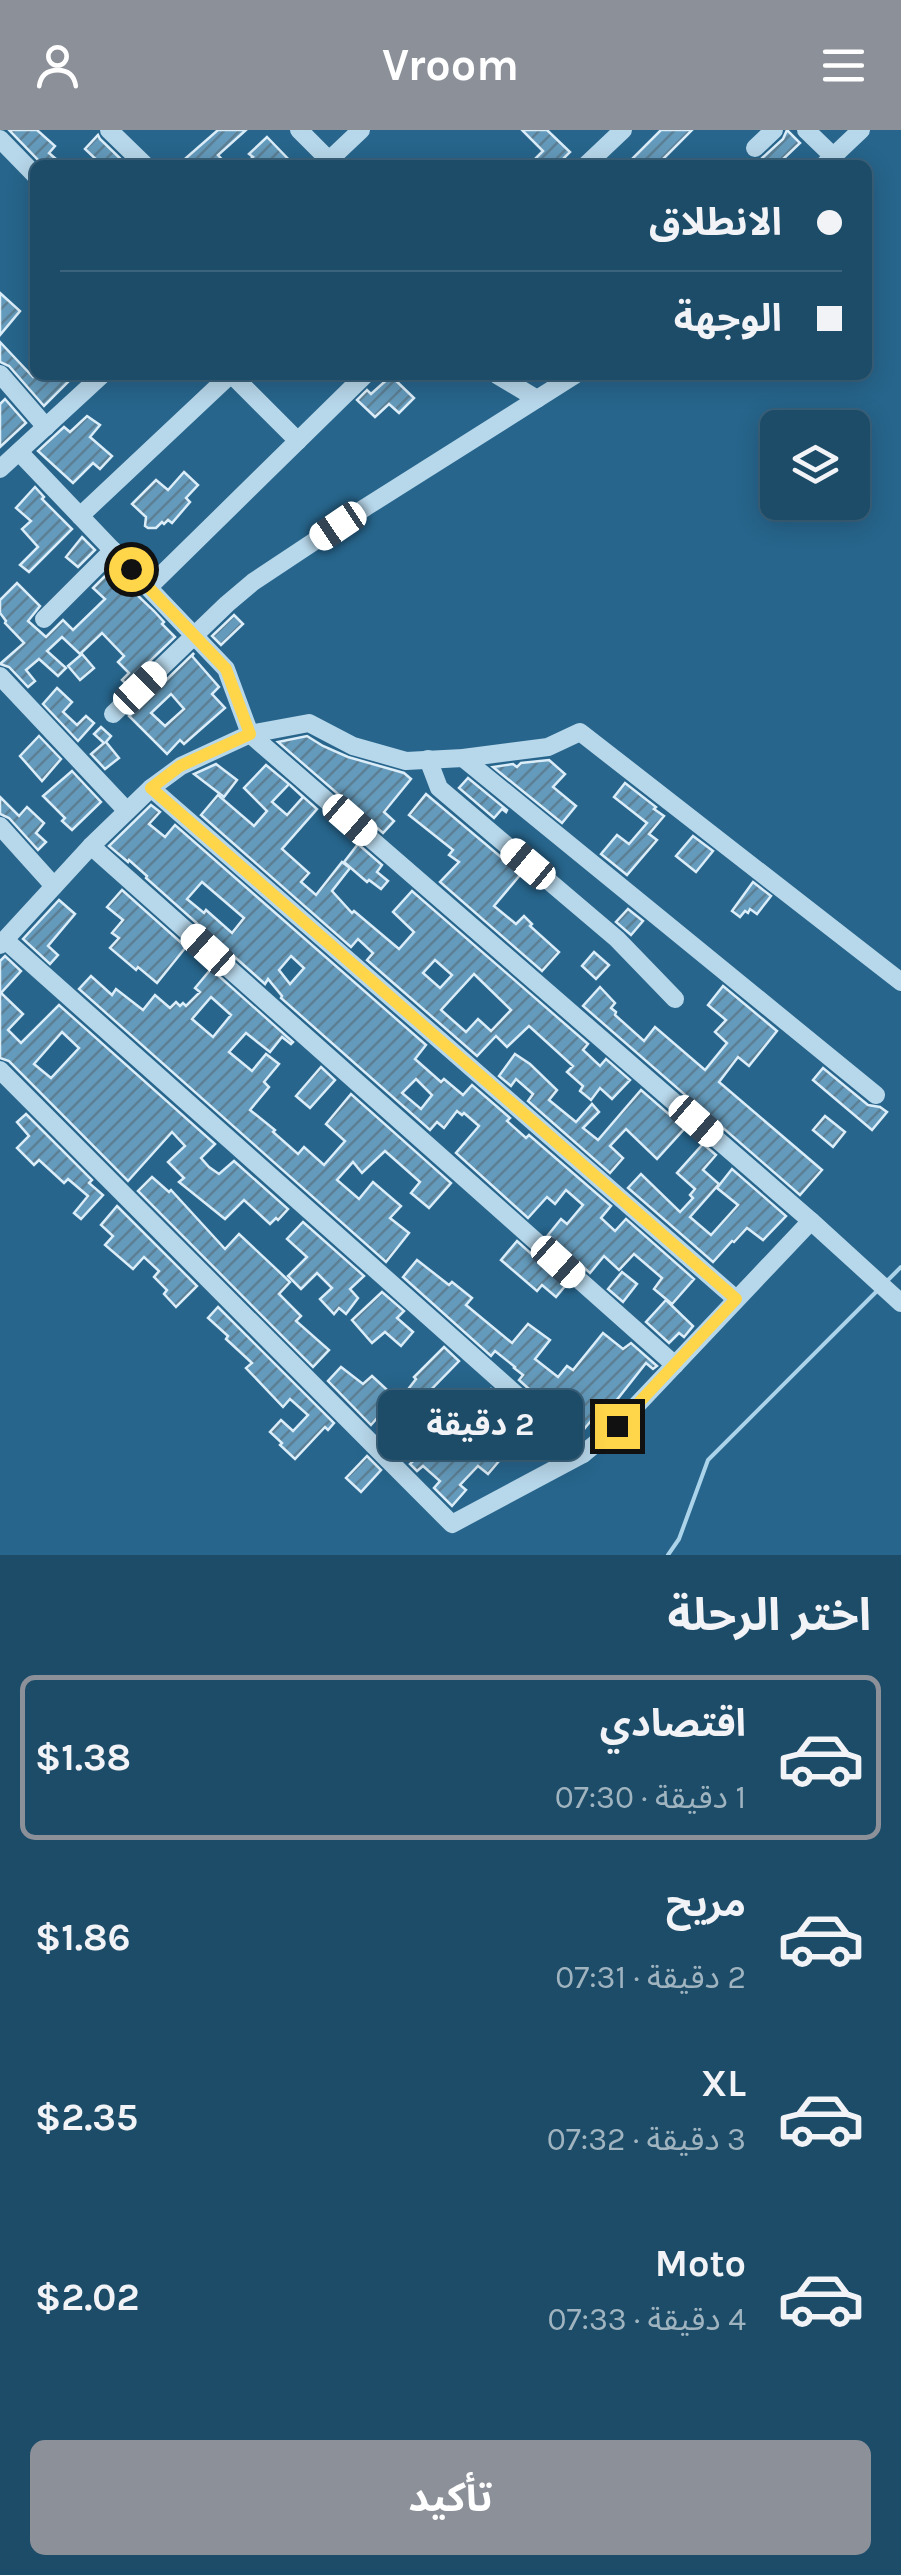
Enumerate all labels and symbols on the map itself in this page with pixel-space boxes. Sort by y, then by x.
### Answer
car [305,497,371,555]
route start [109,547,154,592]
car [108,656,172,720]
car [318,789,382,851]
car [495,833,561,895]
car [176,919,240,981]
car [664,1090,728,1152]
car [526,1231,590,1293]
callout: 2 دقيقة [377,1391,582,1461]
route end [595,1404,640,1449]

